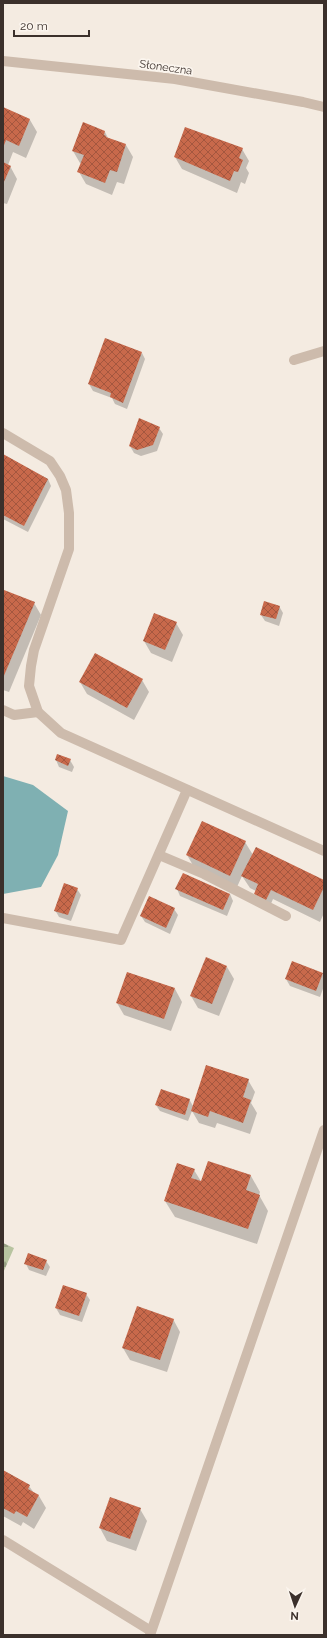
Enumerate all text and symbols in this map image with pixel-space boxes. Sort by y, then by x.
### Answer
scale bar [14,12,89,38]
text: 20 m [20,19,48,33]
street label: Słoneczna [139,57,193,78]
north arrow [275,1586,315,1626]
text: N [290,1609,299,1622]

